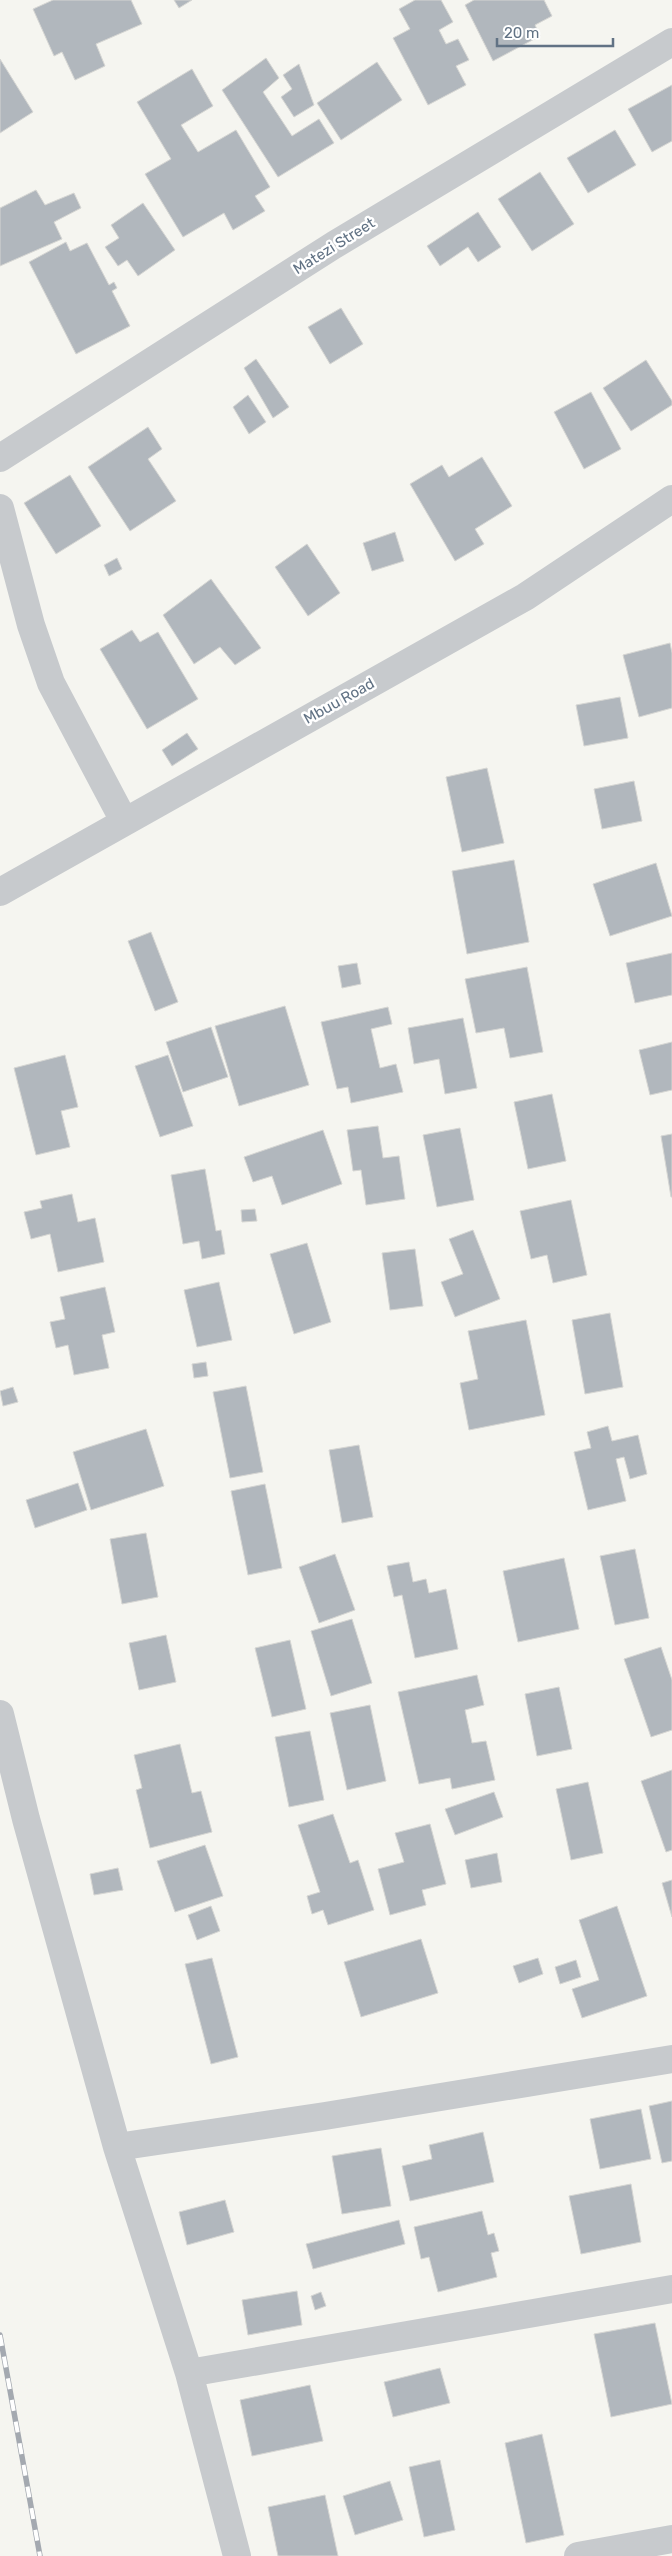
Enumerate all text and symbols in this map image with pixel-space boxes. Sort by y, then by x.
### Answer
scale bar [497,15,613,47]
text: 20 m [504,24,539,42]
street label: Matezi Street [290,214,378,278]
street label: Mbuu Road [300,674,378,728]

